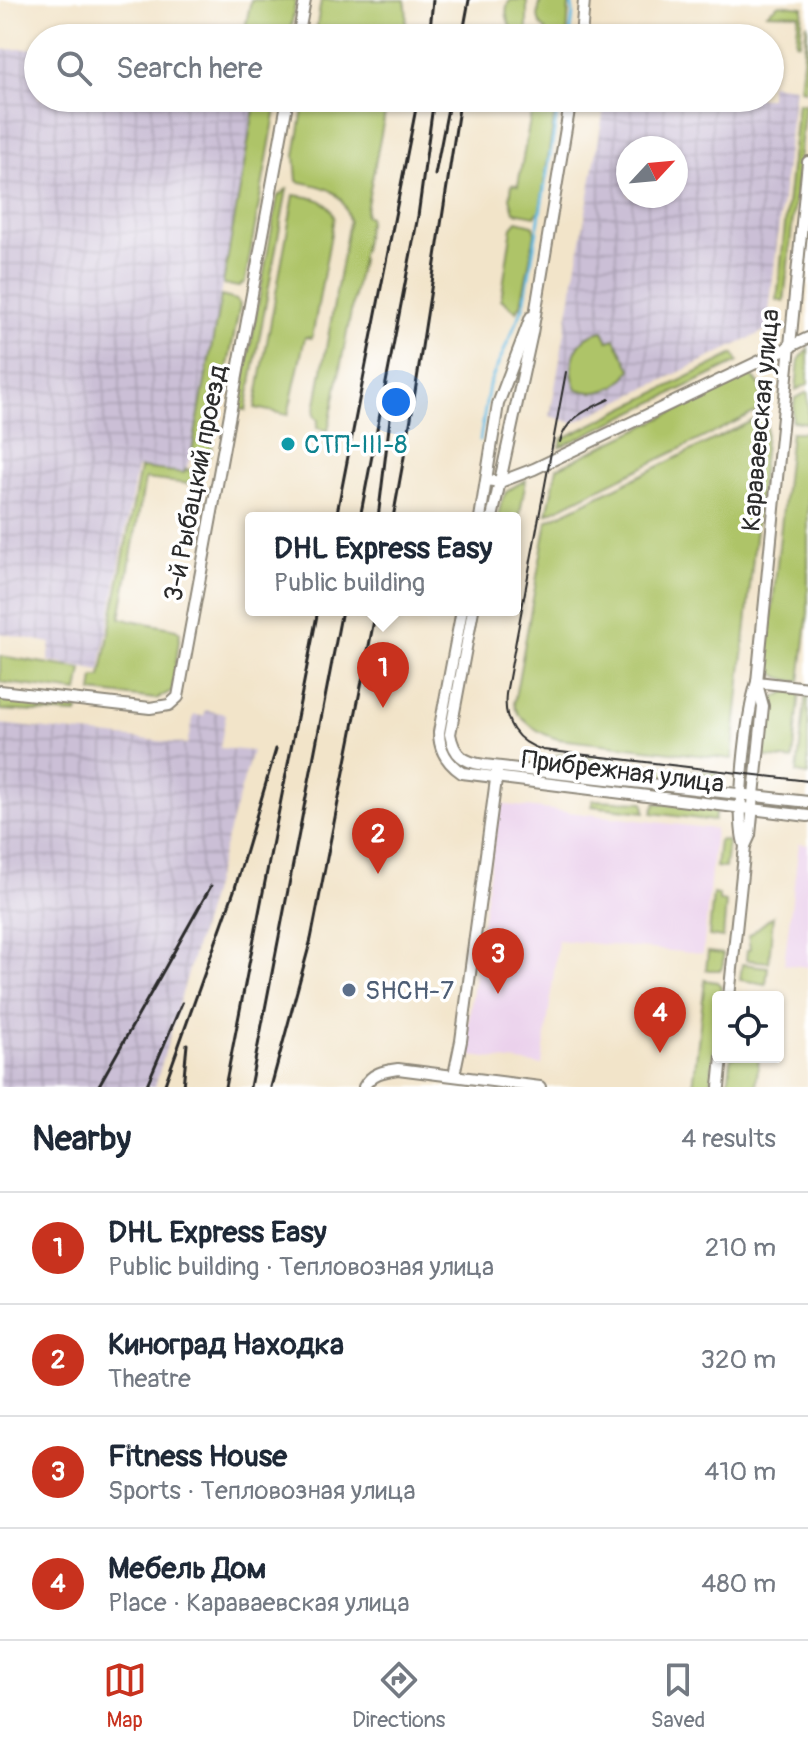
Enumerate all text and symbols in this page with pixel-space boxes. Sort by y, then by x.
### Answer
search box [24,24,784,112]
icon: search [52,46,96,90]
text: Search here [116,50,263,87]
north arrow [616,136,688,208]
street label: Караваевская улица [735,308,787,533]
street label: 3-й Рыбацкий проезд [157,362,235,604]
your location [376,382,416,422]
place label: СТП-III-8 [304,429,407,461]
marker: СТП-III-8 [279,435,297,453]
popup [245,512,521,616]
text: DHL Express Easy [274,530,492,567]
text: Public building [274,567,425,599]
pin: 1 [357,642,409,708]
street label: Прибрежная улица [520,744,726,800]
pin: 2 [352,808,404,874]
pin: 3 [472,928,524,994]
place label: SHCH-7 [365,975,454,1007]
marker: SHCH-7 [340,981,358,999]
pin: 4 [634,987,686,1053]
map controls [712,991,784,1063]
button: locate [712,991,784,1063]
text: Nearby [32,1118,131,1161]
text: 4 results [681,1123,776,1155]
text: DHL Express Easy [108,1214,327,1251]
text: 1 [53,1232,63,1264]
text: 210 m [705,1232,776,1264]
text: Public building · Тепловозная улица [108,1251,494,1283]
text: Киноград Находка [108,1326,344,1363]
text: 2 [51,1344,65,1376]
text: 320 m [700,1344,776,1376]
text: Theatre [108,1363,191,1395]
text: Fitness House [108,1438,287,1475]
text: 3 [51,1456,65,1488]
text: 410 m [704,1456,776,1488]
text: Sports · Тепловозная улица [108,1475,416,1507]
text: Мебель Дом [108,1550,266,1587]
text: 4 [50,1568,66,1600]
text: 480 m [701,1568,776,1600]
text: Place · Караваевская улица [108,1587,410,1619]
tab: Map [103,1658,147,1734]
tab: Directions [352,1658,445,1734]
tab: Saved [651,1658,705,1734]

